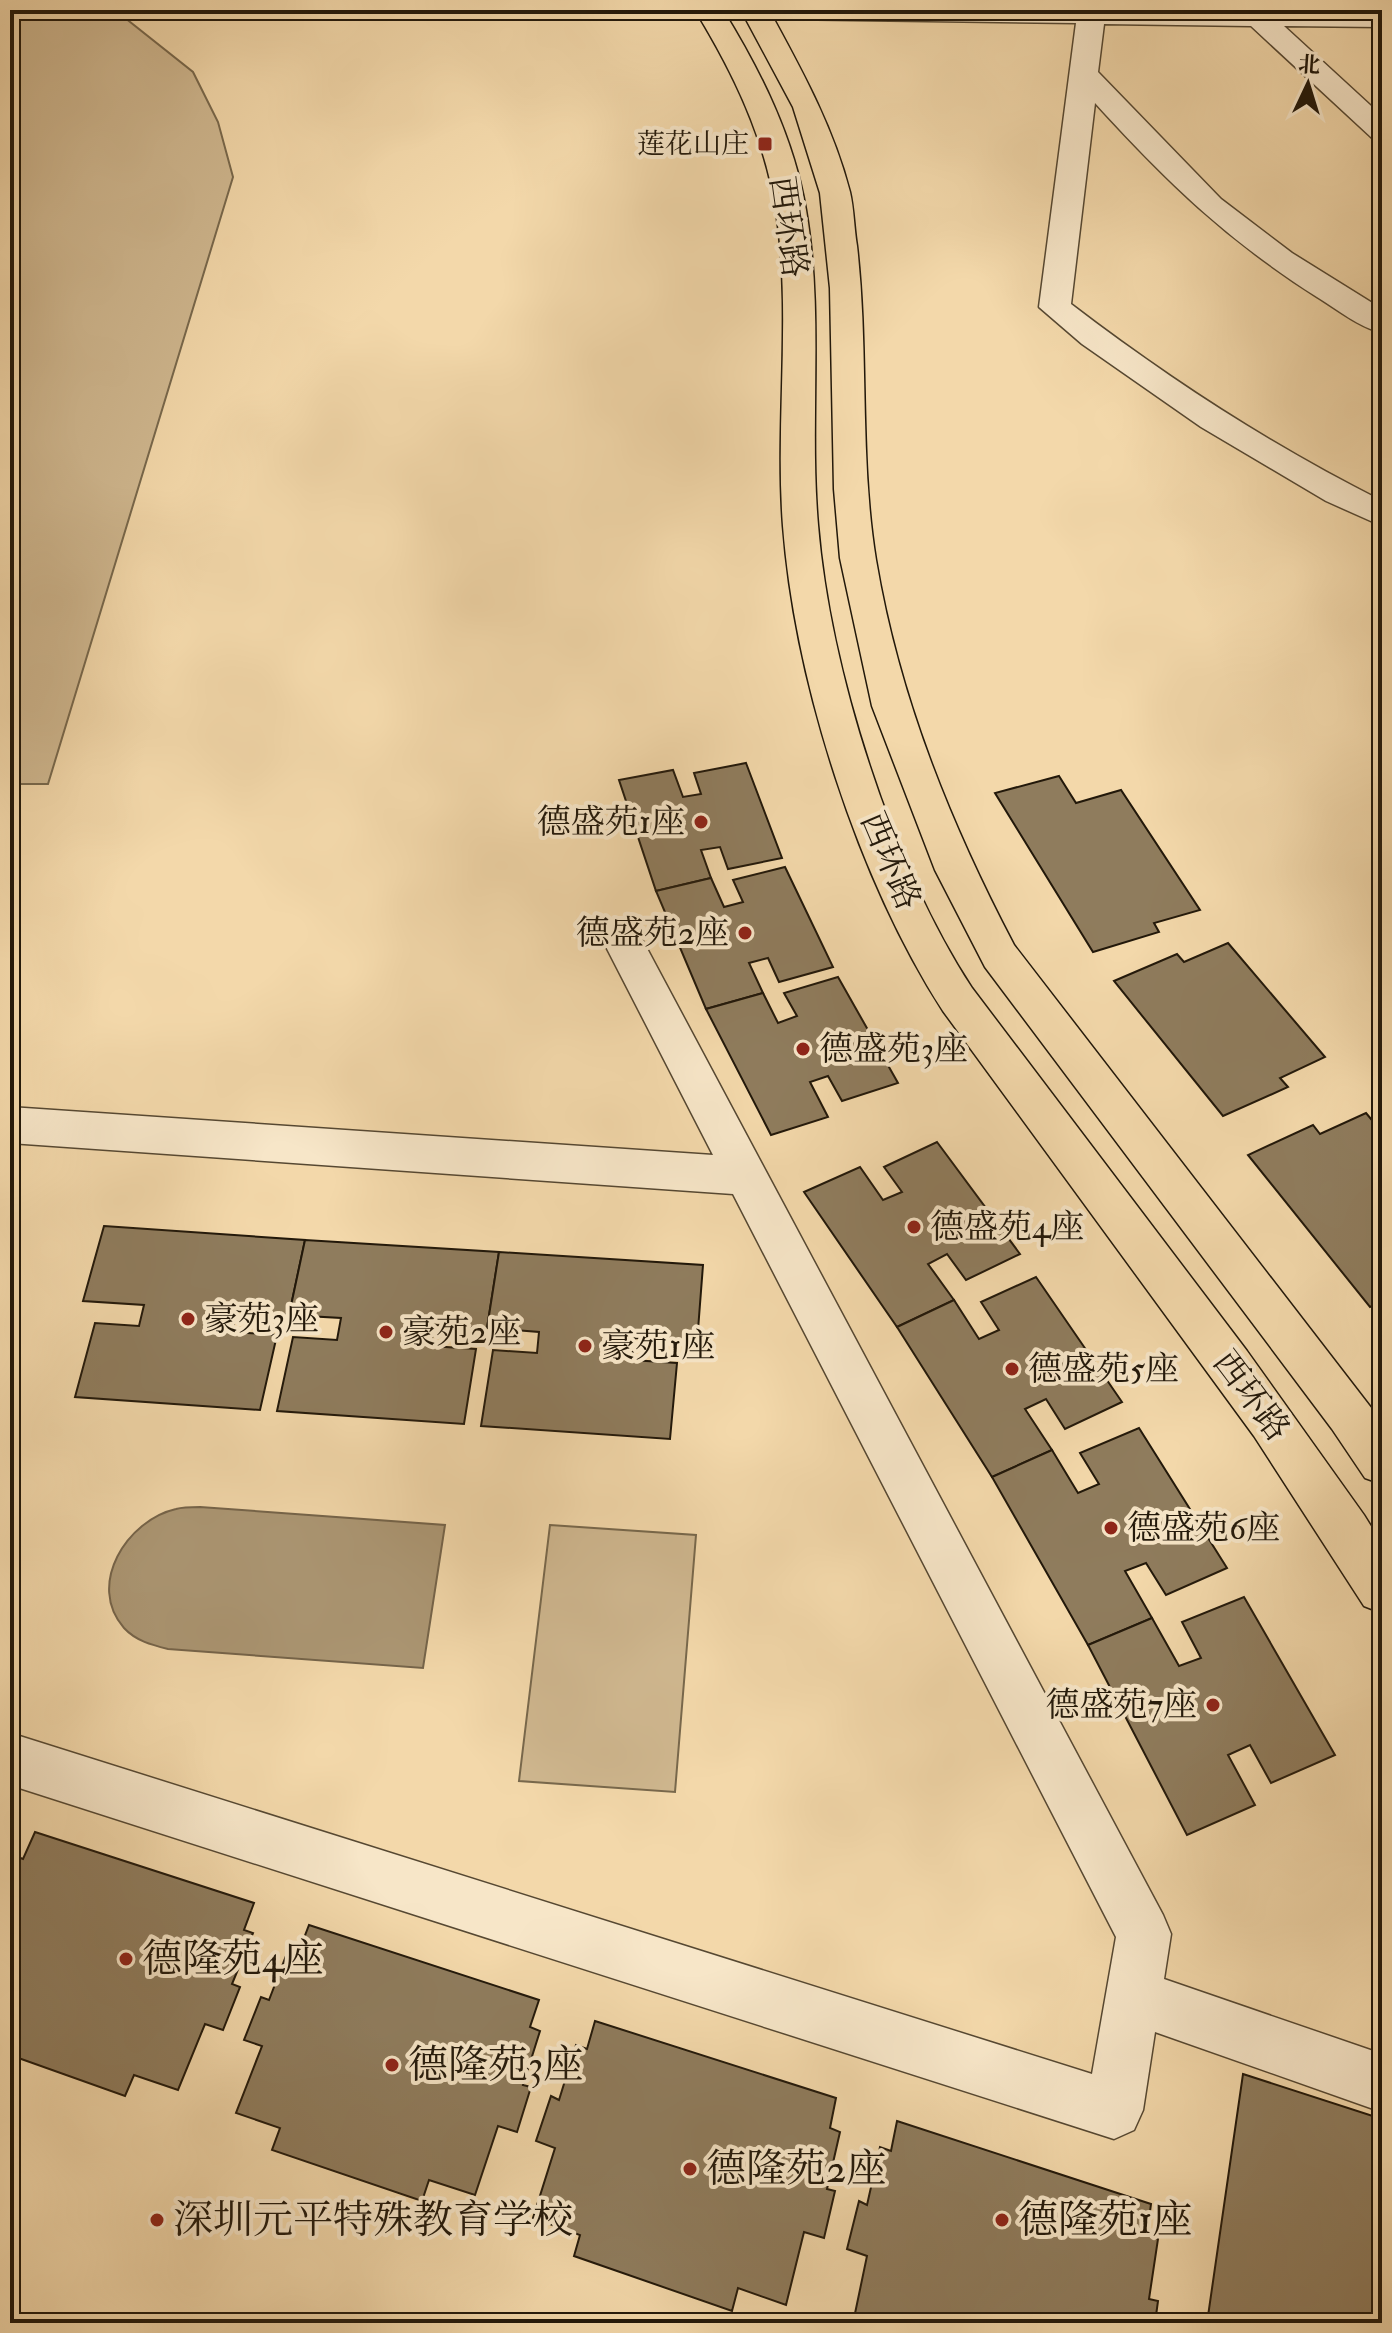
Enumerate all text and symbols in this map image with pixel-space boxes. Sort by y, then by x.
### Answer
north arrow [1268,44,1348,124]
text: 北 [1297,50,1321,80]
place label: 莲花山庄 [637,127,749,162]
marker: 莲花山庄 [756,135,774,153]
street label: 西环路 [760,174,816,280]
place label: 德盛苑1座 [537,801,685,844]
street label: 西环路 [850,806,930,916]
marker: 德盛苑1座 [692,813,710,831]
place label: 德盛苑2座 [576,912,729,955]
marker: 德盛苑2座 [736,924,754,942]
place label: 德盛苑3座 [819,1028,968,1071]
marker: 德盛苑3座 [794,1040,812,1058]
place label: 德盛苑4座 [930,1206,1084,1249]
marker: 德盛苑4座 [905,1218,923,1236]
place label: 豪苑3座 [204,1298,319,1341]
marker: 豪苑3座 [179,1310,197,1328]
place label: 豪苑2座 [402,1311,521,1354]
marker: 豪苑2座 [377,1323,395,1341]
place label: 豪苑1座 [601,1325,715,1368]
marker: 豪苑1座 [576,1337,594,1355]
street label: 西环路 [1203,1342,1299,1450]
place label: 德盛苑5座 [1028,1348,1179,1391]
marker: 德盛苑5座 [1003,1360,1021,1378]
place label: 德盛苑6座 [1127,1507,1280,1550]
marker: 德盛苑6座 [1102,1519,1120,1537]
place label: 德盛苑7座 [1045,1684,1197,1727]
marker: 德盛苑7座 [1204,1696,1222,1714]
place label: 德隆苑4座 [142,1934,324,1985]
marker: 德隆苑4座 [117,1950,135,1968]
place label: 德隆苑3座 [408,2040,583,2091]
marker: 德隆苑3座 [383,2056,401,2074]
place label: 德隆苑2座 [706,2144,886,2195]
marker: 德隆苑2座 [681,2160,699,2178]
place label: 深圳元平特殊教育学校 [173,2195,573,2246]
place label: 德隆苑1座 [1018,2195,1192,2246]
marker: 深圳元平特殊教育学校 [148,2211,166,2229]
marker: 德隆苑1座 [993,2211,1011,2229]

